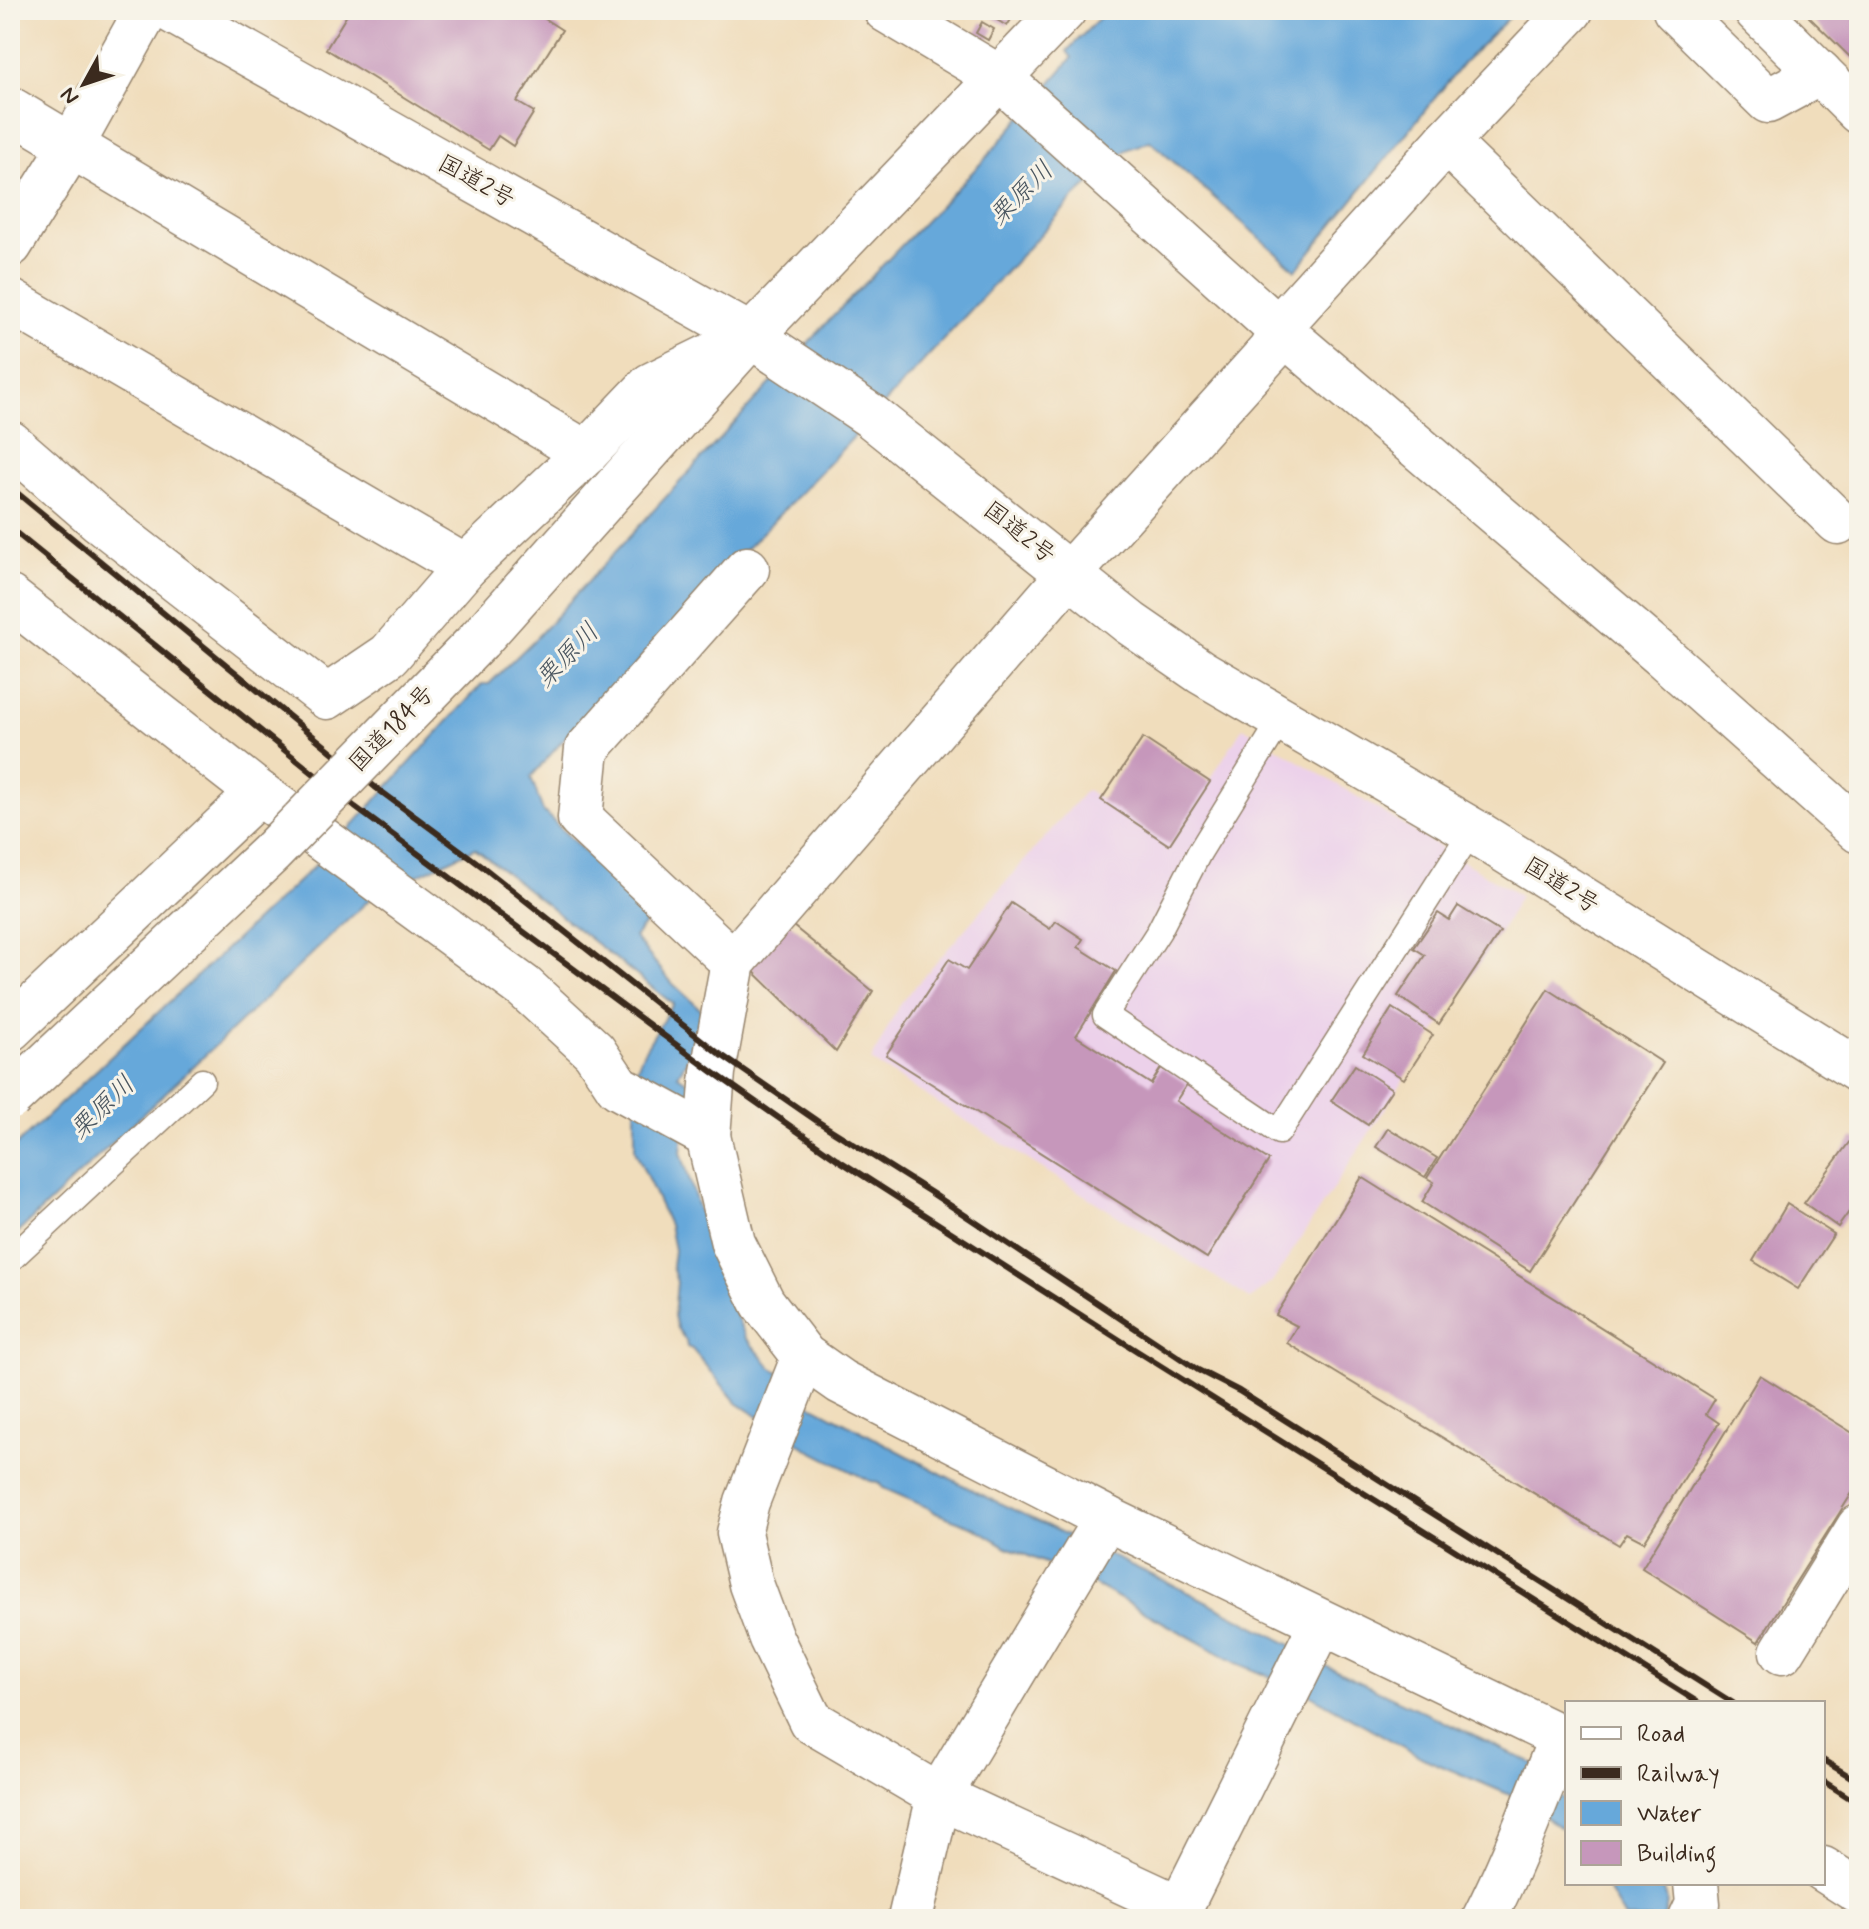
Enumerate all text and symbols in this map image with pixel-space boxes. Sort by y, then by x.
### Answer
north arrow [44,44,124,124]
text: N [55,81,86,110]
street label: 国道2号 [432,148,520,216]
water label: 栗原川 [982,154,1062,234]
street label: 国道2号 [976,495,1062,571]
water label: 栗原川 [529,616,607,696]
street label: 国道184号 [343,679,441,779]
street label: 国道2号 [1517,851,1605,921]
water label: 栗原川 [63,1069,143,1147]
legend [1565,1701,1825,1885]
text: Road [1637,1719,1685,1750]
text: Railway [1637,1759,1720,1790]
text: Water [1637,1799,1702,1830]
text: Building [1637,1839,1717,1873]

